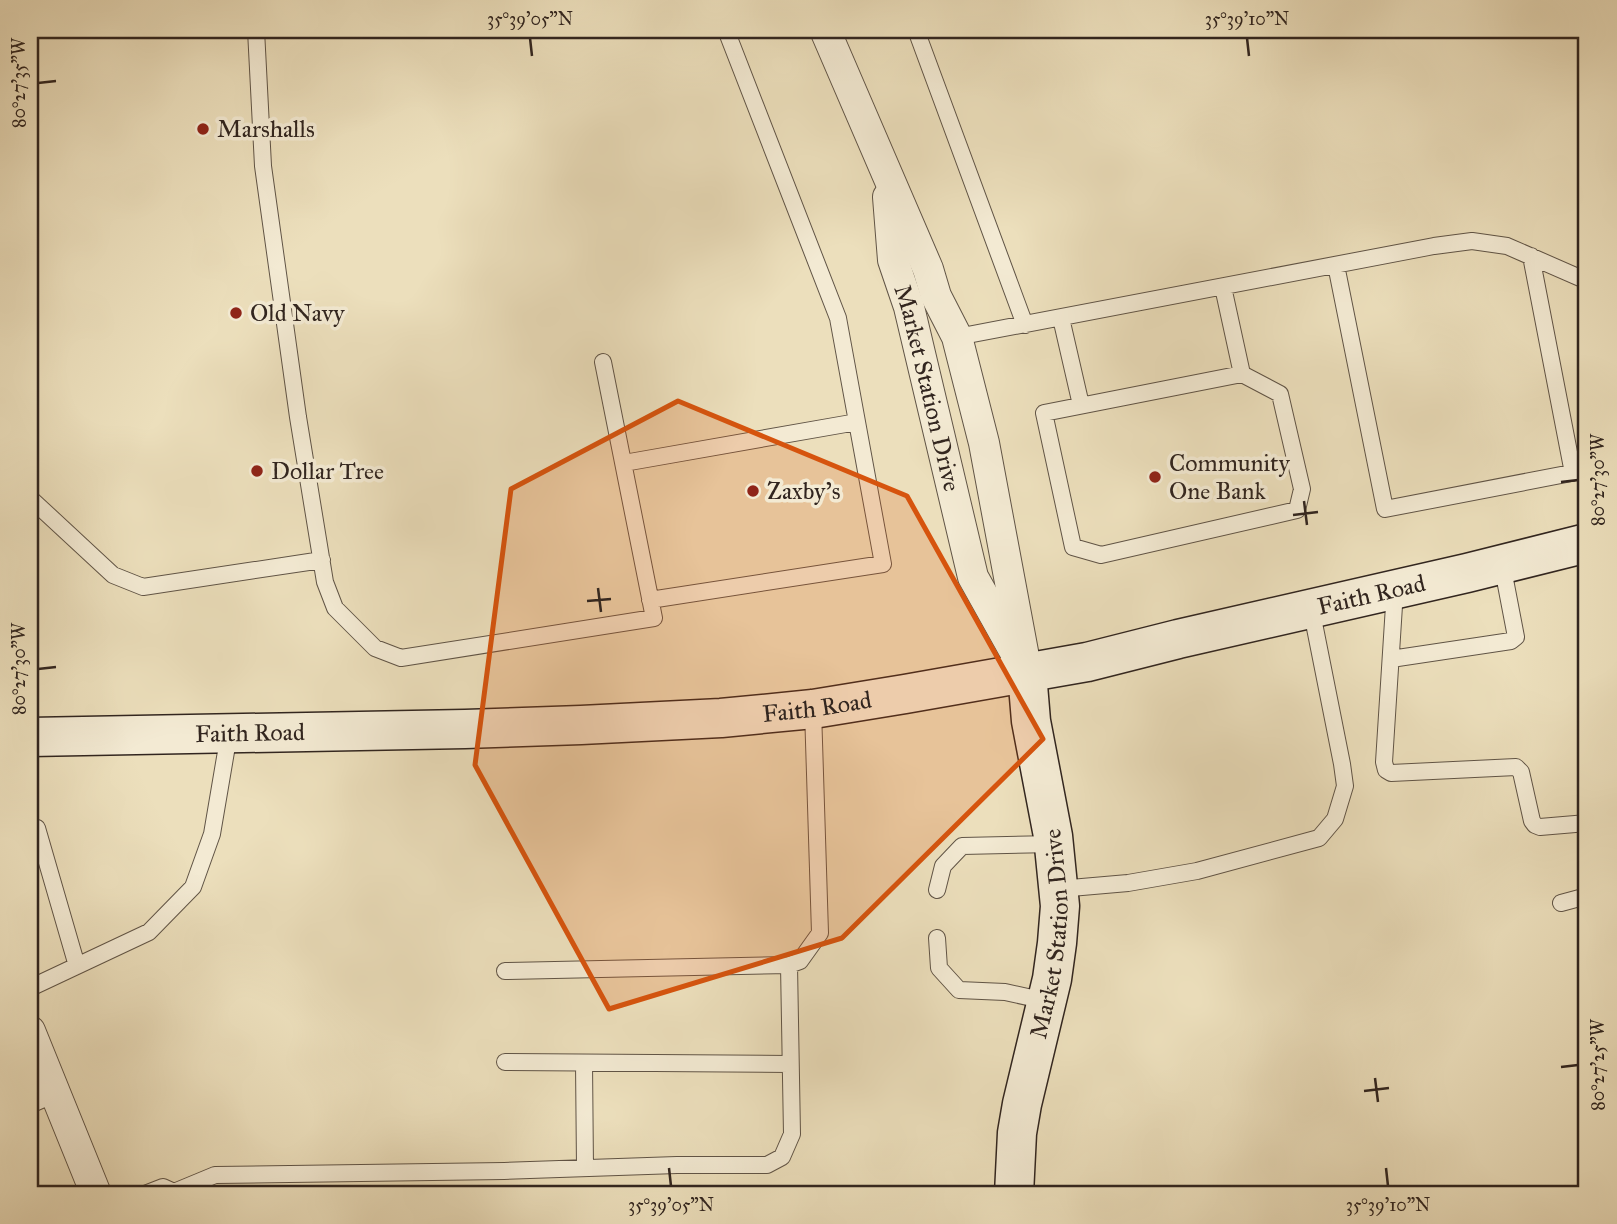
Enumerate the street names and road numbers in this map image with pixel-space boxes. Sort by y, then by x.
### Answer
street label: Market Station Drive [887,281,967,494]
street label: Faith Road [1314,568,1428,622]
street label: Faith Road [761,685,874,729]
street label: Faith Road [195,717,305,749]
street label: Market Station Drive [1023,826,1075,1042]

